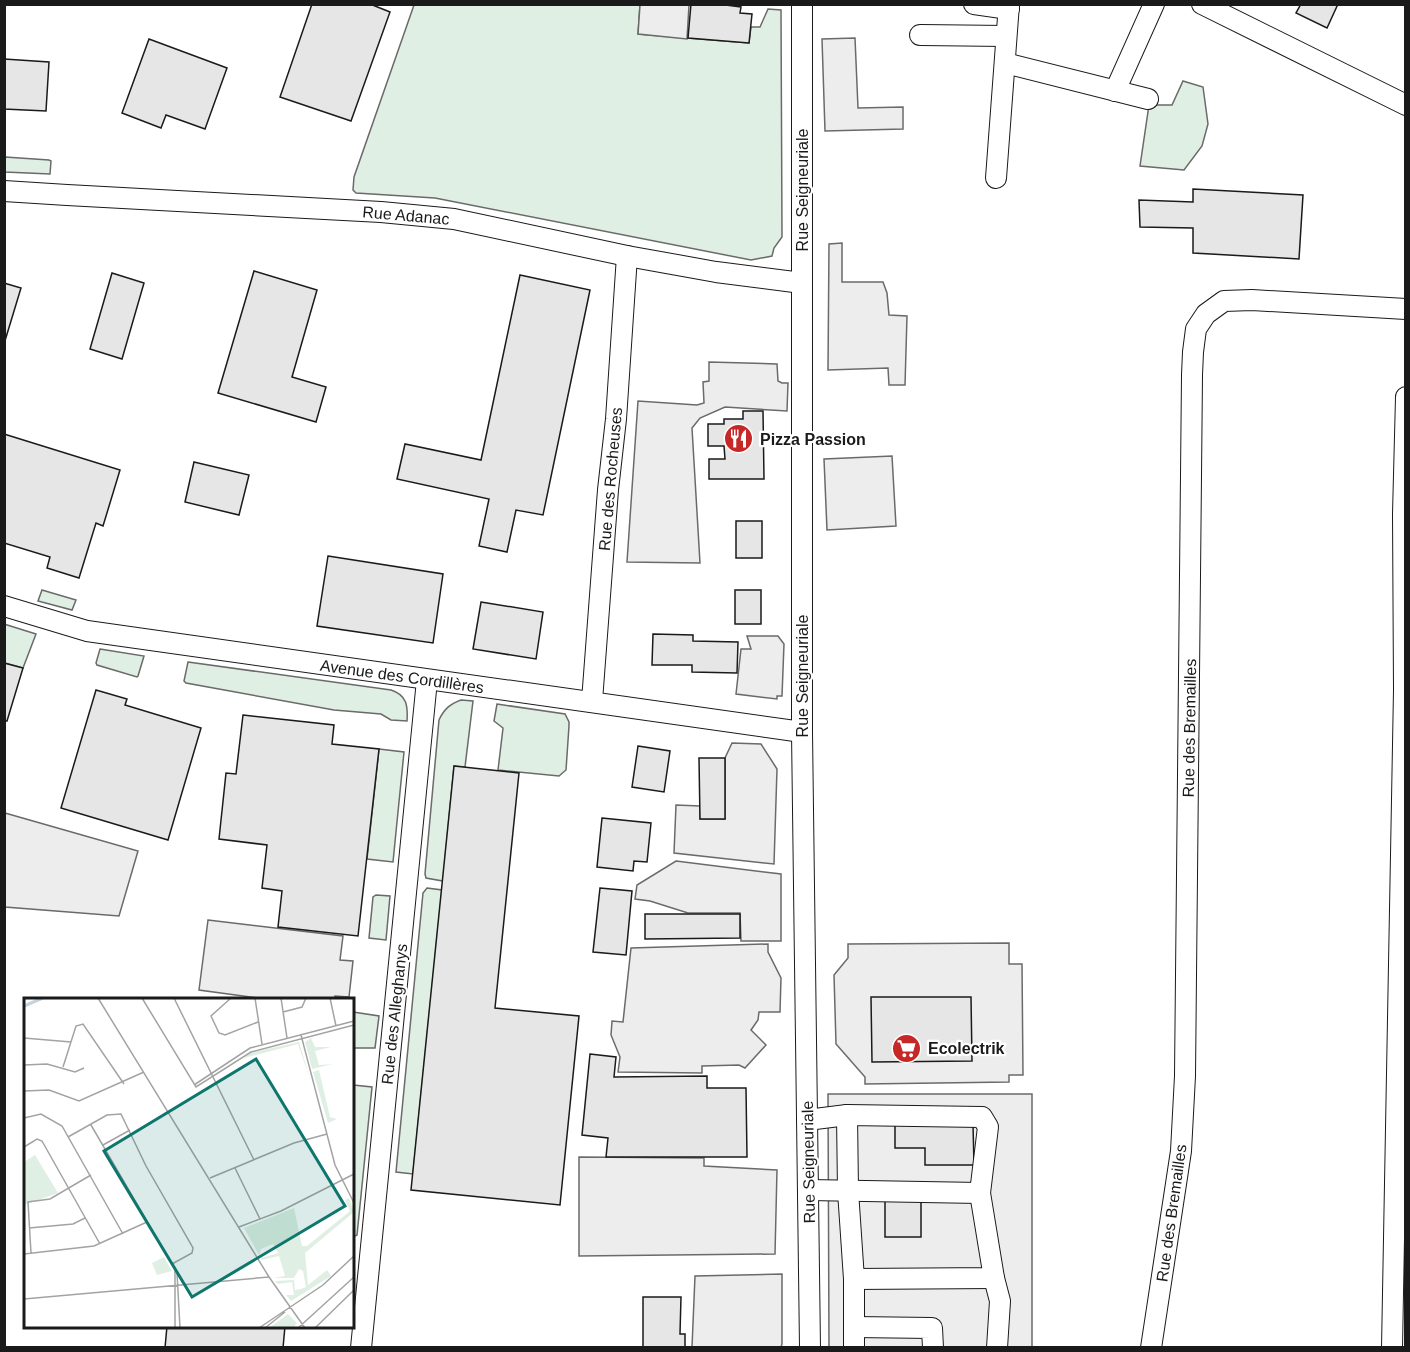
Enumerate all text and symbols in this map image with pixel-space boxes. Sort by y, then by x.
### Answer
street label: Rue Seigneuriale [794,129,811,251]
street label: Rue Adanac [362,203,450,228]
street label: Rue des Rocheuses [596,407,625,552]
restaurant icon: Pizza Passion [723,423,755,455]
place label: Pizza Passion [760,431,866,448]
street label: Rue Seigneuriale [794,615,811,737]
street label: Avenue des Cordillères [319,657,485,696]
street label: Rue des Bremailles [1180,659,1199,798]
street label: Rue des Alleghanys [379,943,410,1085]
inset map [24,998,354,1328]
supermarket icon: Ecolectrik [891,1032,923,1064]
place label: Ecolectrik [928,1040,1005,1057]
street label: Rue Seigneuriale [799,1100,818,1224]
street label: Rue des Bremailles [1153,1143,1190,1283]

